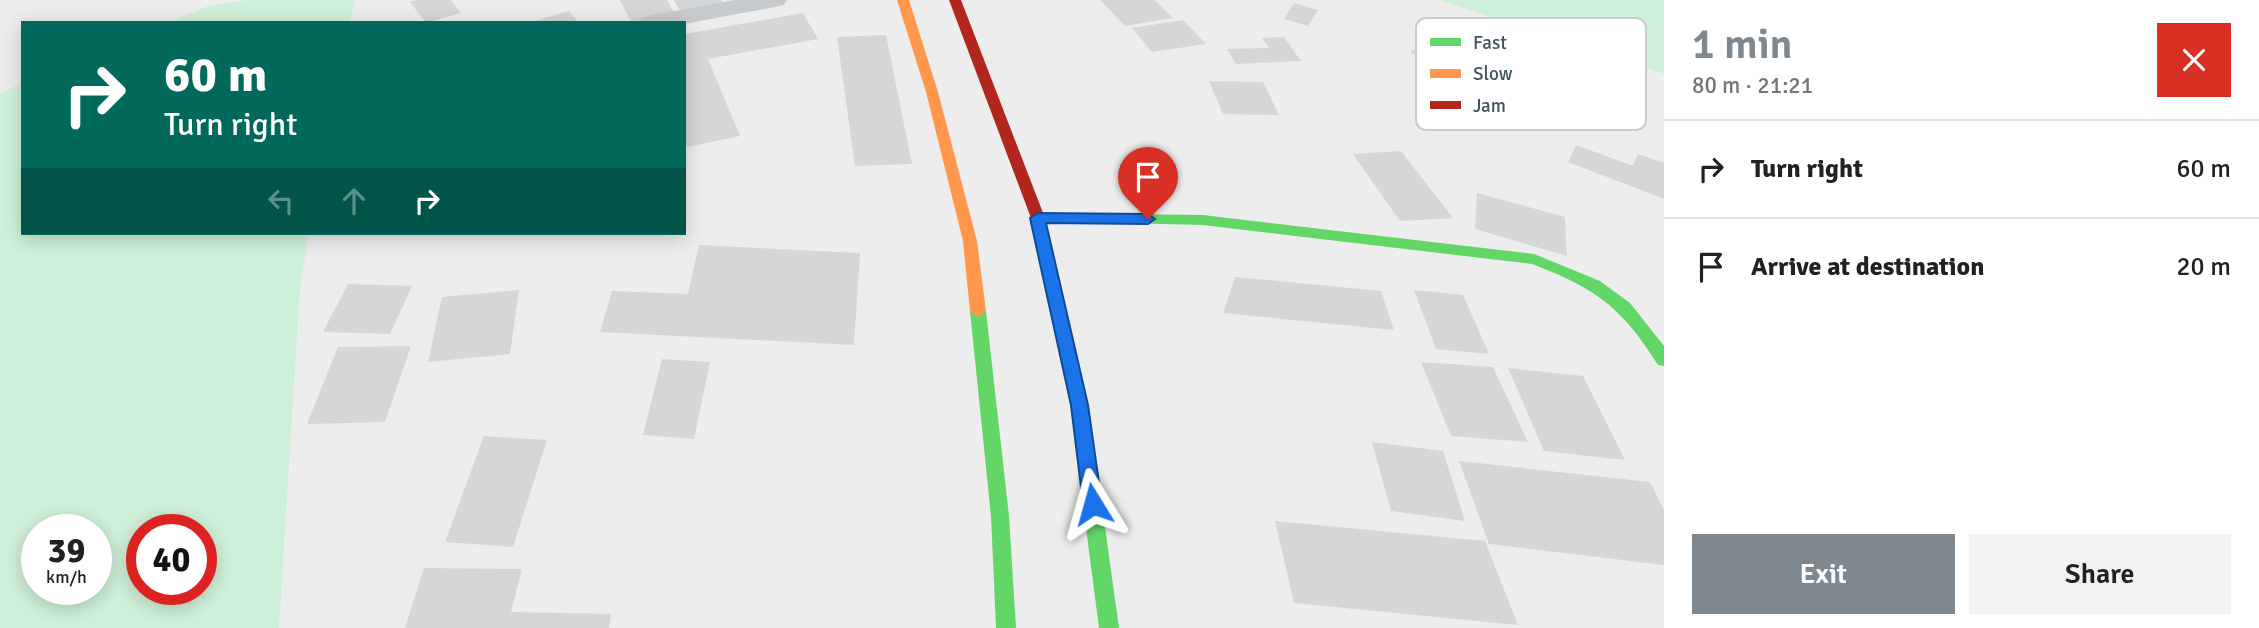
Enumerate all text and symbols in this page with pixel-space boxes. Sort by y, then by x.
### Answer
legend [1416,18,1646,130]
text: 1 min [1692,19,1793,70]
button: close [2157,23,2231,97]
text: Fast [1473,31,1507,55]
text: 60 m [164,45,267,105]
icon: right [49,49,140,140]
text: Slow [1473,62,1513,86]
text: 80 m · 21:21 [1692,71,1813,100]
text: Jam [1473,94,1506,118]
text: Turn right [164,105,297,144]
pin [1118,147,1178,219]
icon: right [1692,150,1730,188]
text: Turn right [1751,153,1863,185]
text: 60 m [2176,153,2231,185]
icon: arrive [1129,158,1167,196]
icon: left [262,182,300,220]
icon: ahead [335,182,373,220]
icon: right [408,182,446,220]
icon: arrive [1692,248,1730,286]
text: Arrive at destination [1751,251,1984,283]
text: 20 m [2176,251,2231,283]
position arrow [1056,467,1130,541]
speed limit sign: 40 [126,514,217,605]
text: 39 [48,529,85,572]
button: Exit [1692,534,1955,614]
button: Share [1969,534,2231,614]
text: km/h [46,566,87,588]

